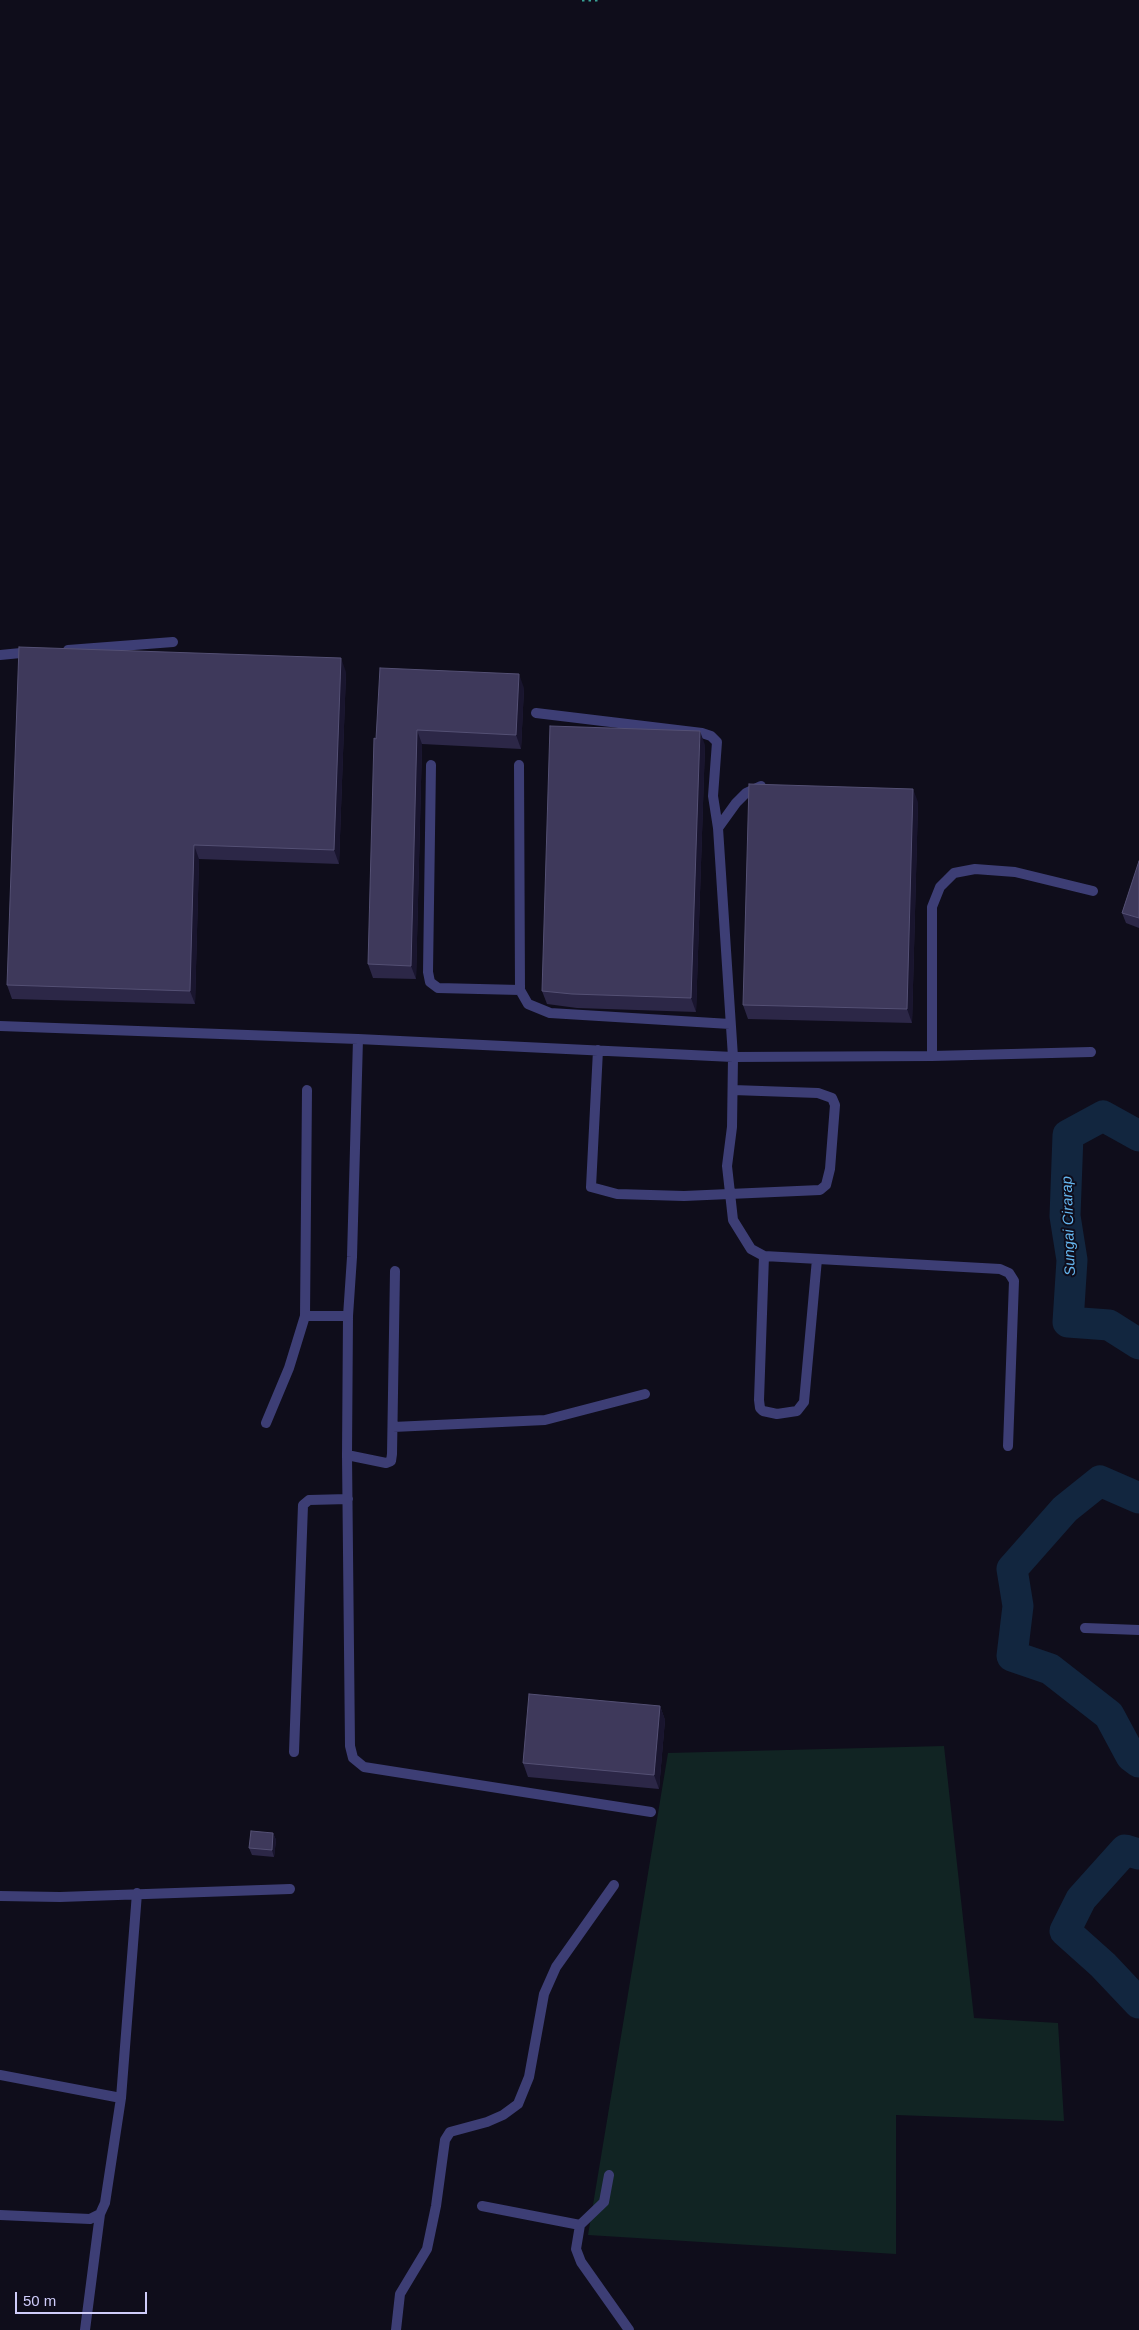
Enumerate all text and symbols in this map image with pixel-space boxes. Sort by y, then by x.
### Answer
water label: Sungai Cirarap [1058,1176,1080,1276]
scale bar [18,2282,150,2314]
text: 50 m [23,2292,56,2309]

